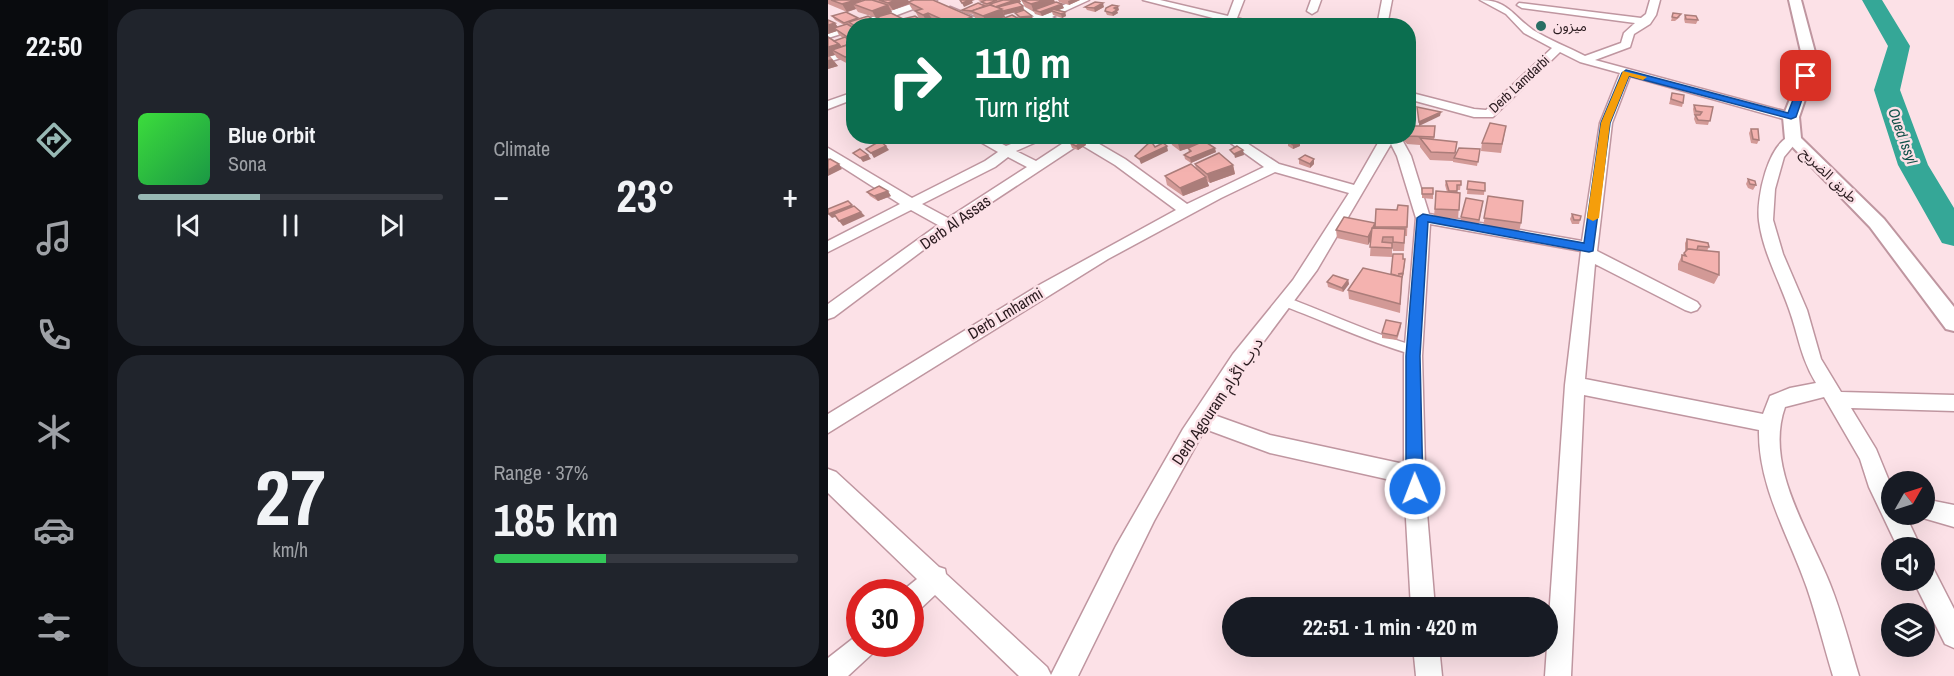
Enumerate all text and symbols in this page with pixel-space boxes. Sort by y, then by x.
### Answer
place label: ميزون [1553,17,1587,35]
marker: ميزون [1534,19,1548,33]
text: 22:50 [26,28,82,64]
text: 110 m [975,35,1071,91]
icon: right [876,42,954,120]
pin [1780,50,1831,101]
street label: Derb Lamdarbi [1485,51,1553,117]
icon: arrive [1789,59,1822,92]
text: Turn right [975,89,1069,125]
water label: Oued Issyl [1883,105,1923,167]
icon: directions [33,119,75,161]
text: Blue Orbit [228,120,315,150]
text: Climate [494,135,550,162]
street label: طريق الضريح [1795,144,1861,208]
text: Sona [228,150,266,177]
text: 23° [616,165,675,226]
text: − [494,173,509,217]
text: + [782,173,798,217]
street label: Derb Al Assas [915,190,995,254]
icon: previous [172,209,205,242]
icon: pause [274,209,307,242]
icon: next [375,209,408,242]
icon: music [33,217,75,259]
street label: Derb Lmharmi [963,282,1047,344]
icon: phone [33,314,75,356]
street label: Derb Agouram درب اڭرام [1166,333,1269,470]
icon: climate [33,411,75,453]
text: 27 [255,444,326,549]
position arrow [1383,457,1447,521]
text: Range · 37% [494,459,588,486]
north arrow [1881,471,1935,525]
map controls [1881,471,1935,657]
text: 185 km [494,489,619,550]
icon: car [33,509,75,551]
text: km/h [272,536,308,563]
button: sound [1881,537,1935,591]
speed limit sign: 30 [846,579,924,657]
button: layers [1881,603,1935,657]
icon: filters [33,606,75,648]
text: 22:51 · 1 min · 420 m [1303,612,1477,642]

